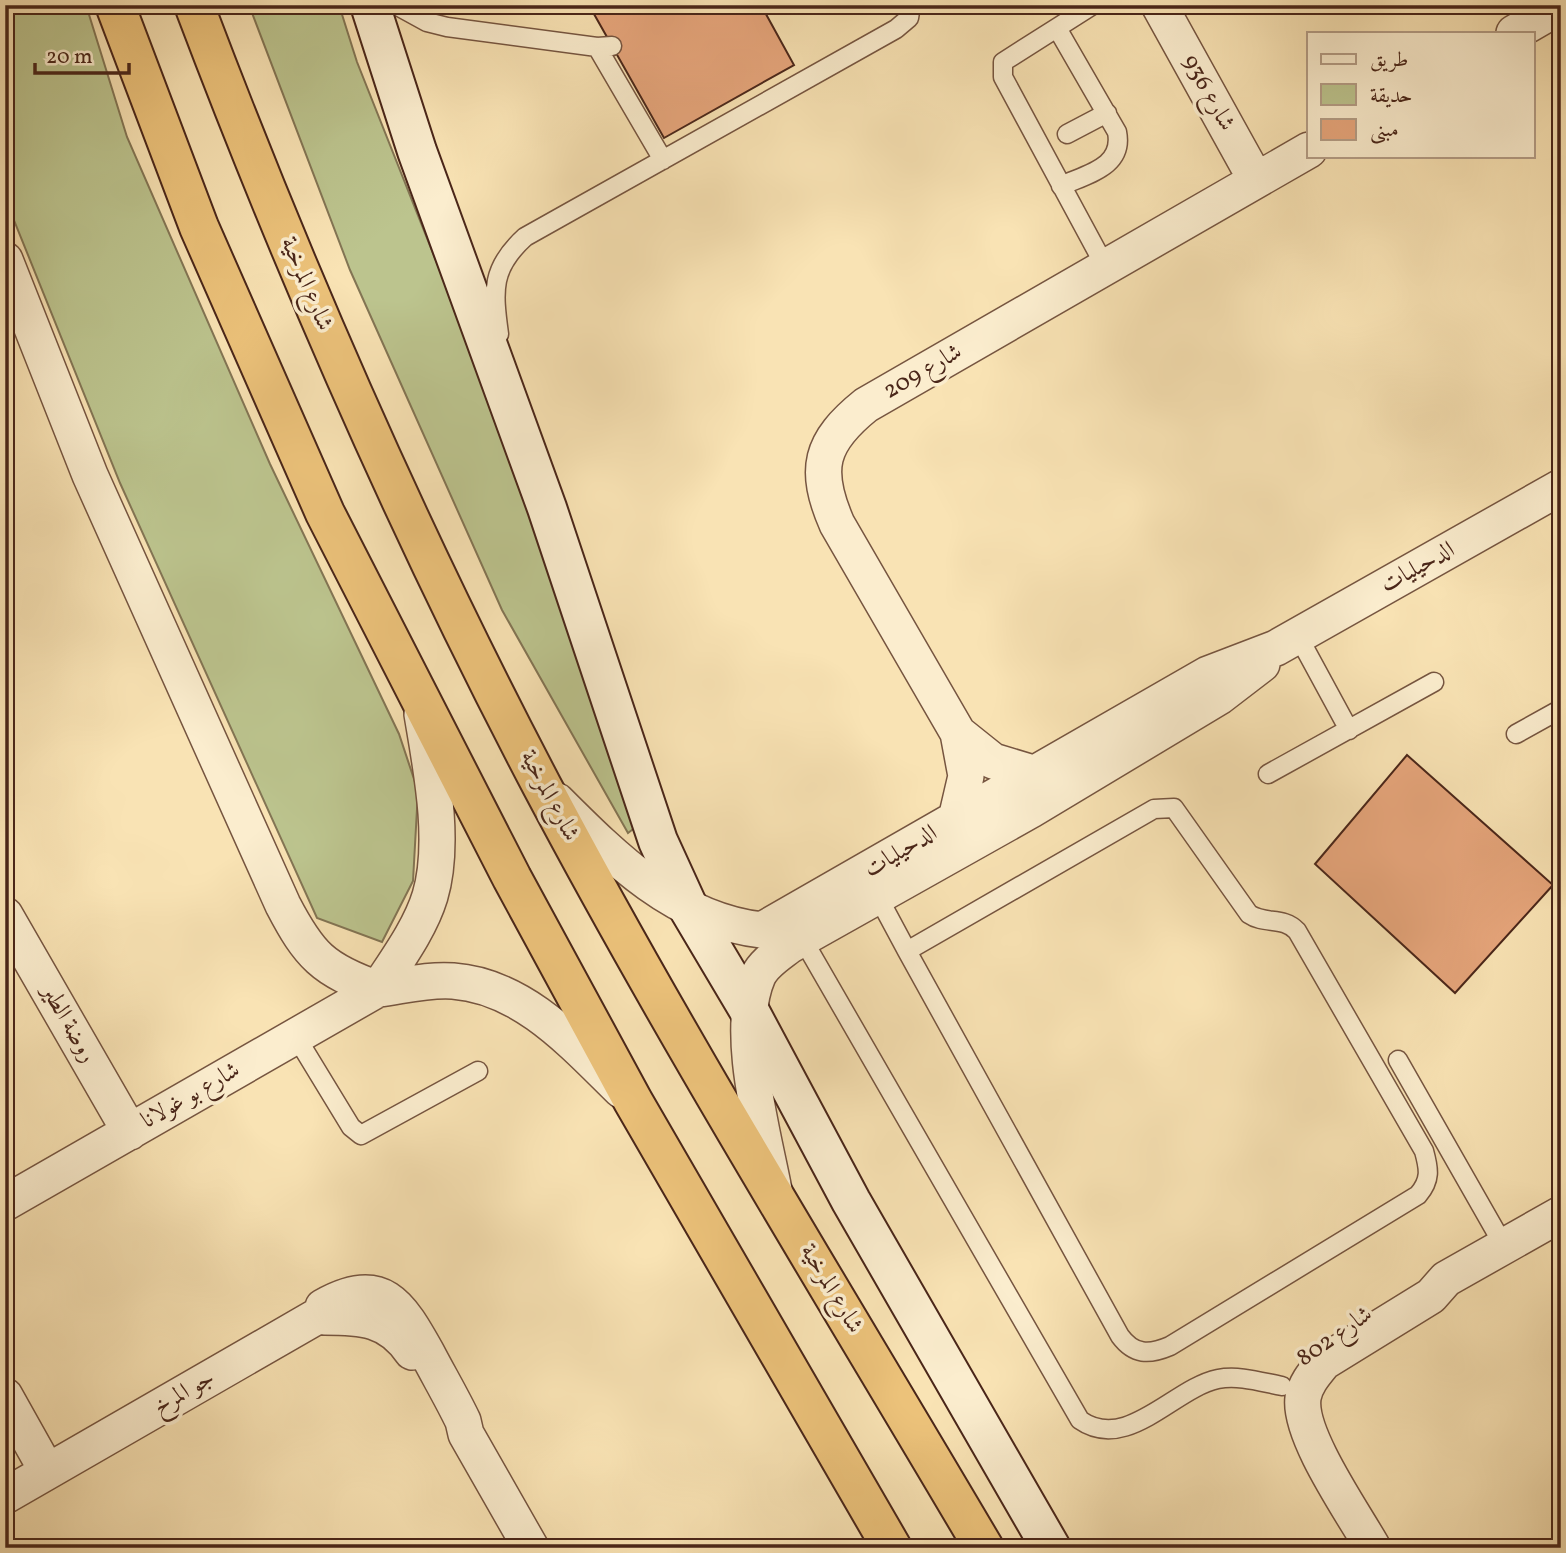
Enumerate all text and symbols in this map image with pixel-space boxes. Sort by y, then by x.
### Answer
scale bar [35,32,130,76]
legend [1307,32,1534,158]
text: 20 m [46,43,92,72]
text: طريق [1370,46,1408,75]
street label: شارع 936 [1172,49,1243,138]
text: حديقة [1370,82,1413,111]
text: مبنى [1370,116,1399,145]
street label: شارع المرخية [270,232,341,337]
street label: شارع 209 [877,336,969,409]
street label: الدحيليات [1375,534,1461,602]
street label: شارع المرخية [510,744,587,848]
street label: الدحيليات [858,817,944,887]
street label: روضة الطير [30,976,104,1070]
street label: شارع بو غولانا [135,1054,247,1139]
street label: شارع المرخية [790,1238,871,1341]
street label: شارع 802 [1290,1298,1381,1376]
street label: جو المرخ [147,1362,222,1426]

